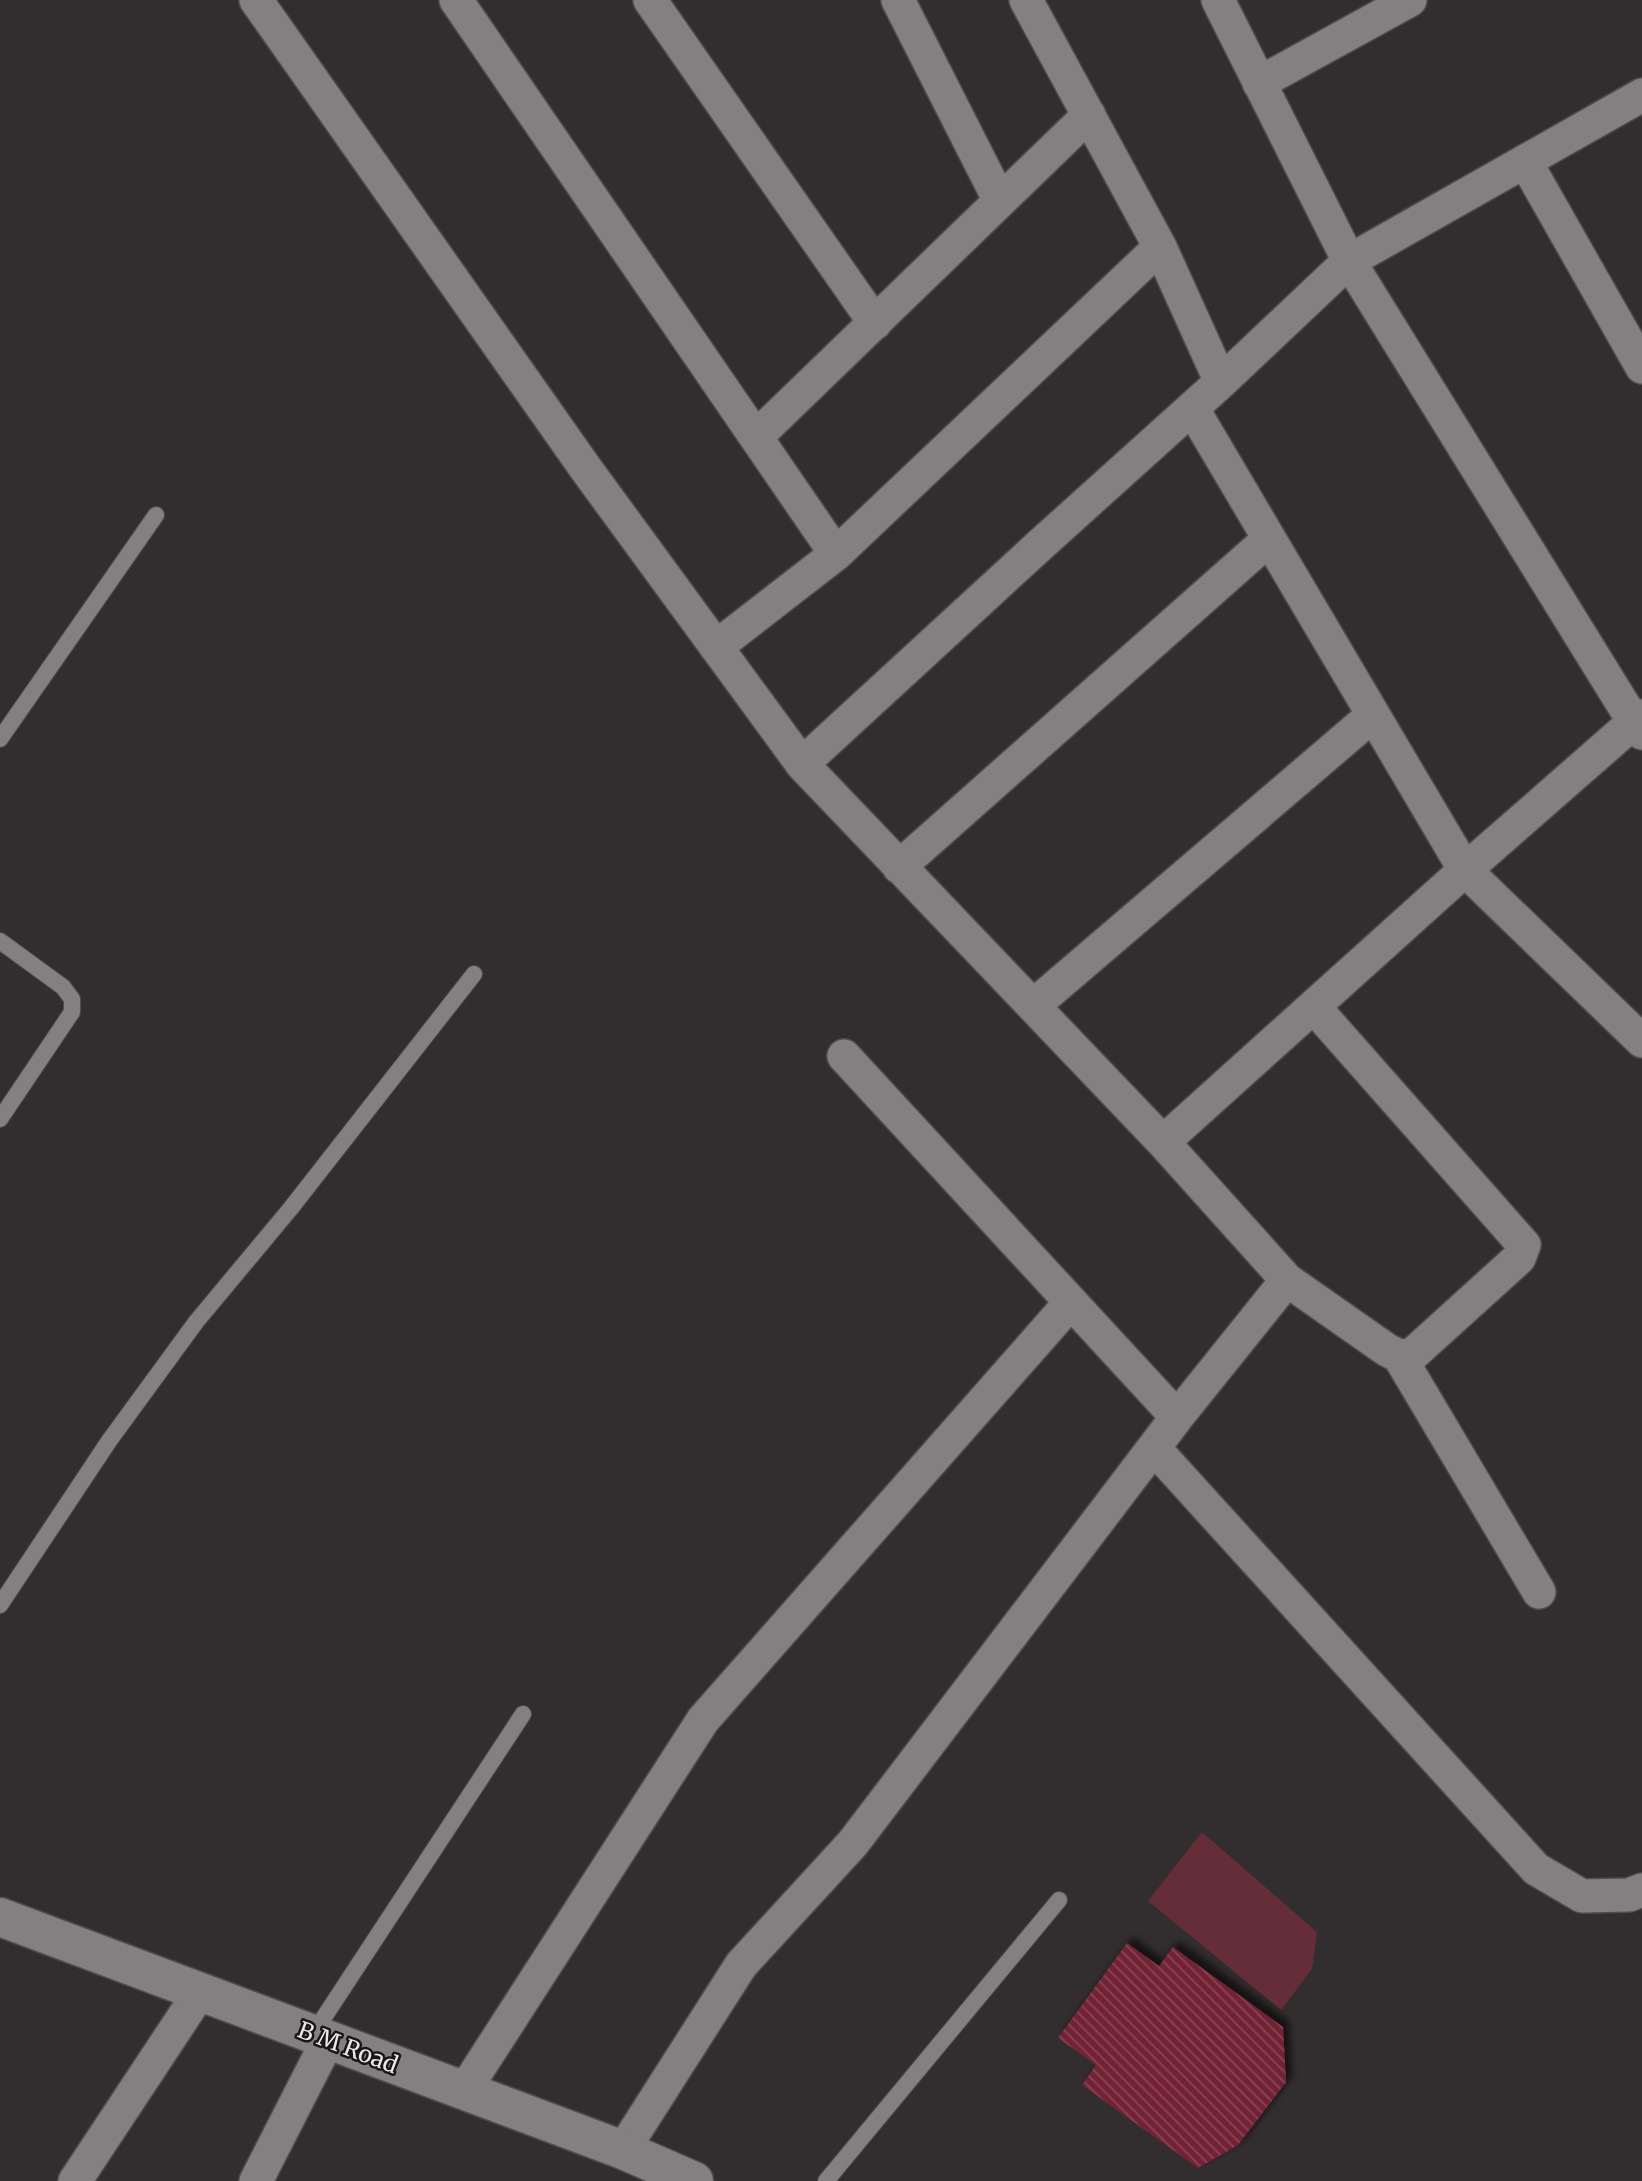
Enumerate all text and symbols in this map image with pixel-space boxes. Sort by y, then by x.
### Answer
street label: B M Road [294,2015,402,2079]

